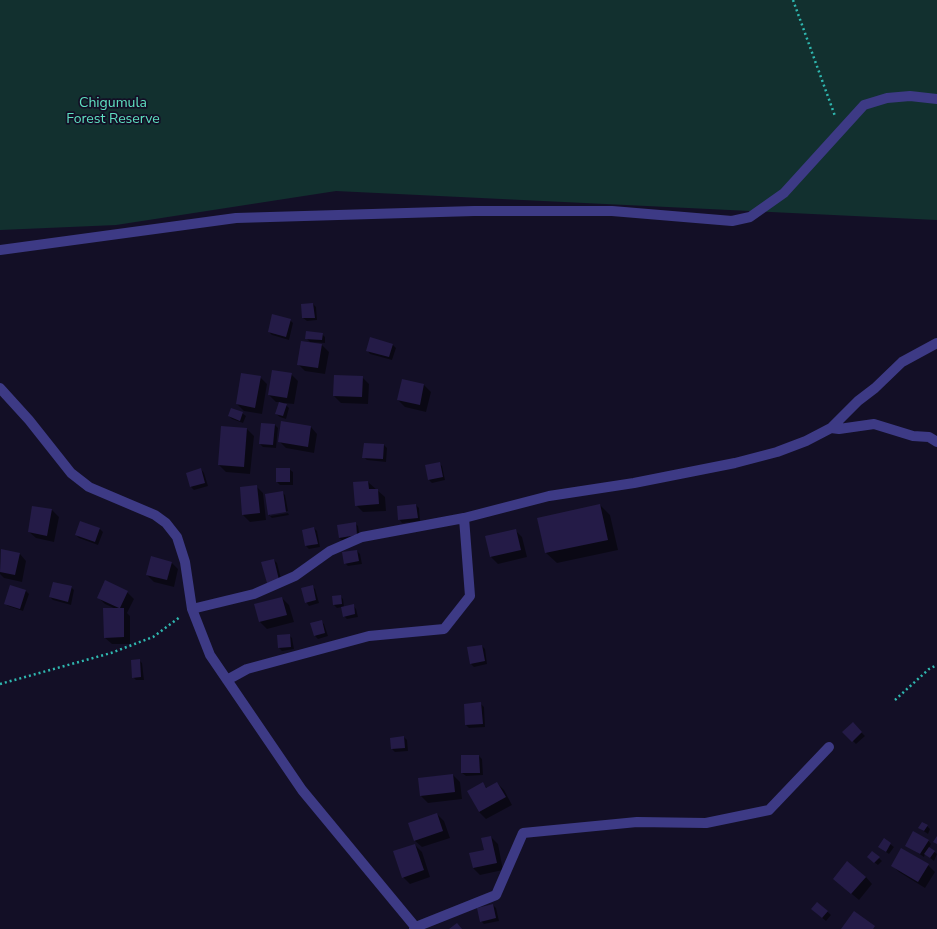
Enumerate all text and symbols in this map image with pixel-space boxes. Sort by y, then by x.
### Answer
park label: Chigumula Forest Reserve [66,96,160,128]

